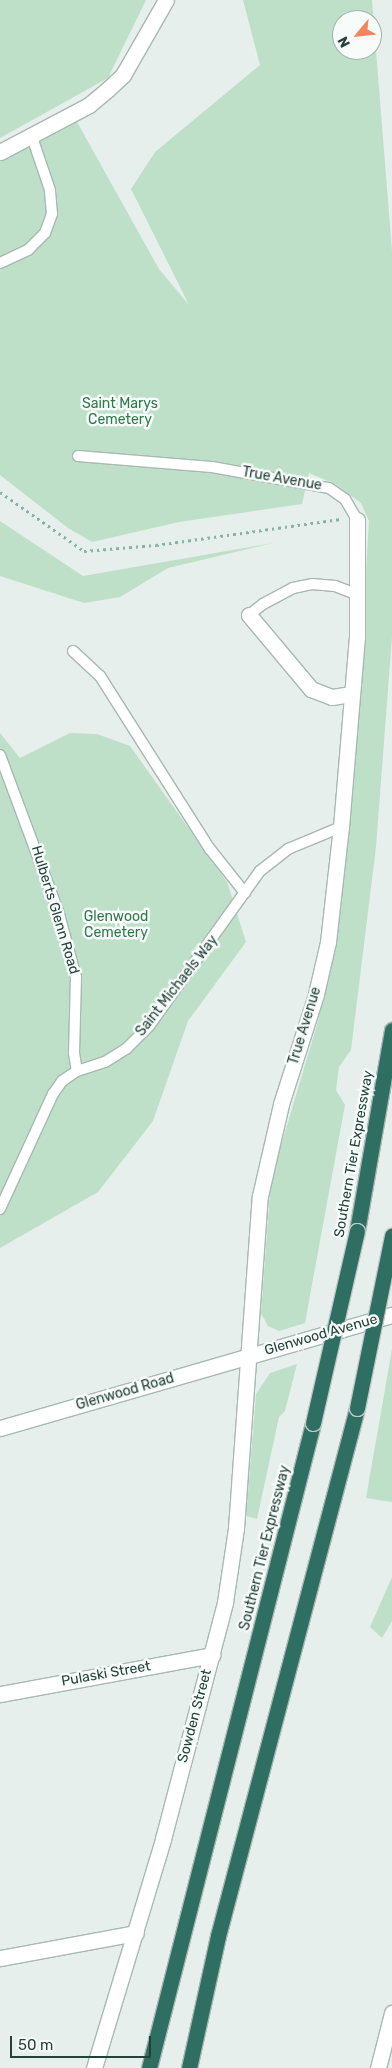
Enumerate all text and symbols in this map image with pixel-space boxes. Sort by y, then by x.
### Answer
north arrow [332,10,382,60]
text: N [334,33,354,50]
park label: Saint Marys Cemetery [82,396,158,428]
street label: True Avenue [241,464,323,494]
street label: Hulberts Glenn Road [27,844,83,976]
park label: Glenwood Cemetery [84,909,148,942]
street label: Saint Michaels Way [132,932,222,1040]
street label: True Avenue [285,985,325,1067]
street label: Southern Tier Expressway [331,1069,377,1239]
street label: Glenwood Avenue [262,1311,380,1359]
street label: Glenwood Road [74,1370,176,1414]
street label: Southern Tier Expressway [236,1463,294,1633]
street label: Pulaski Street [60,1658,152,1690]
street label: Sowden Street [174,1667,216,1765]
scale bar [12,2026,154,2058]
text: 50 m [18,2036,53,2054]

